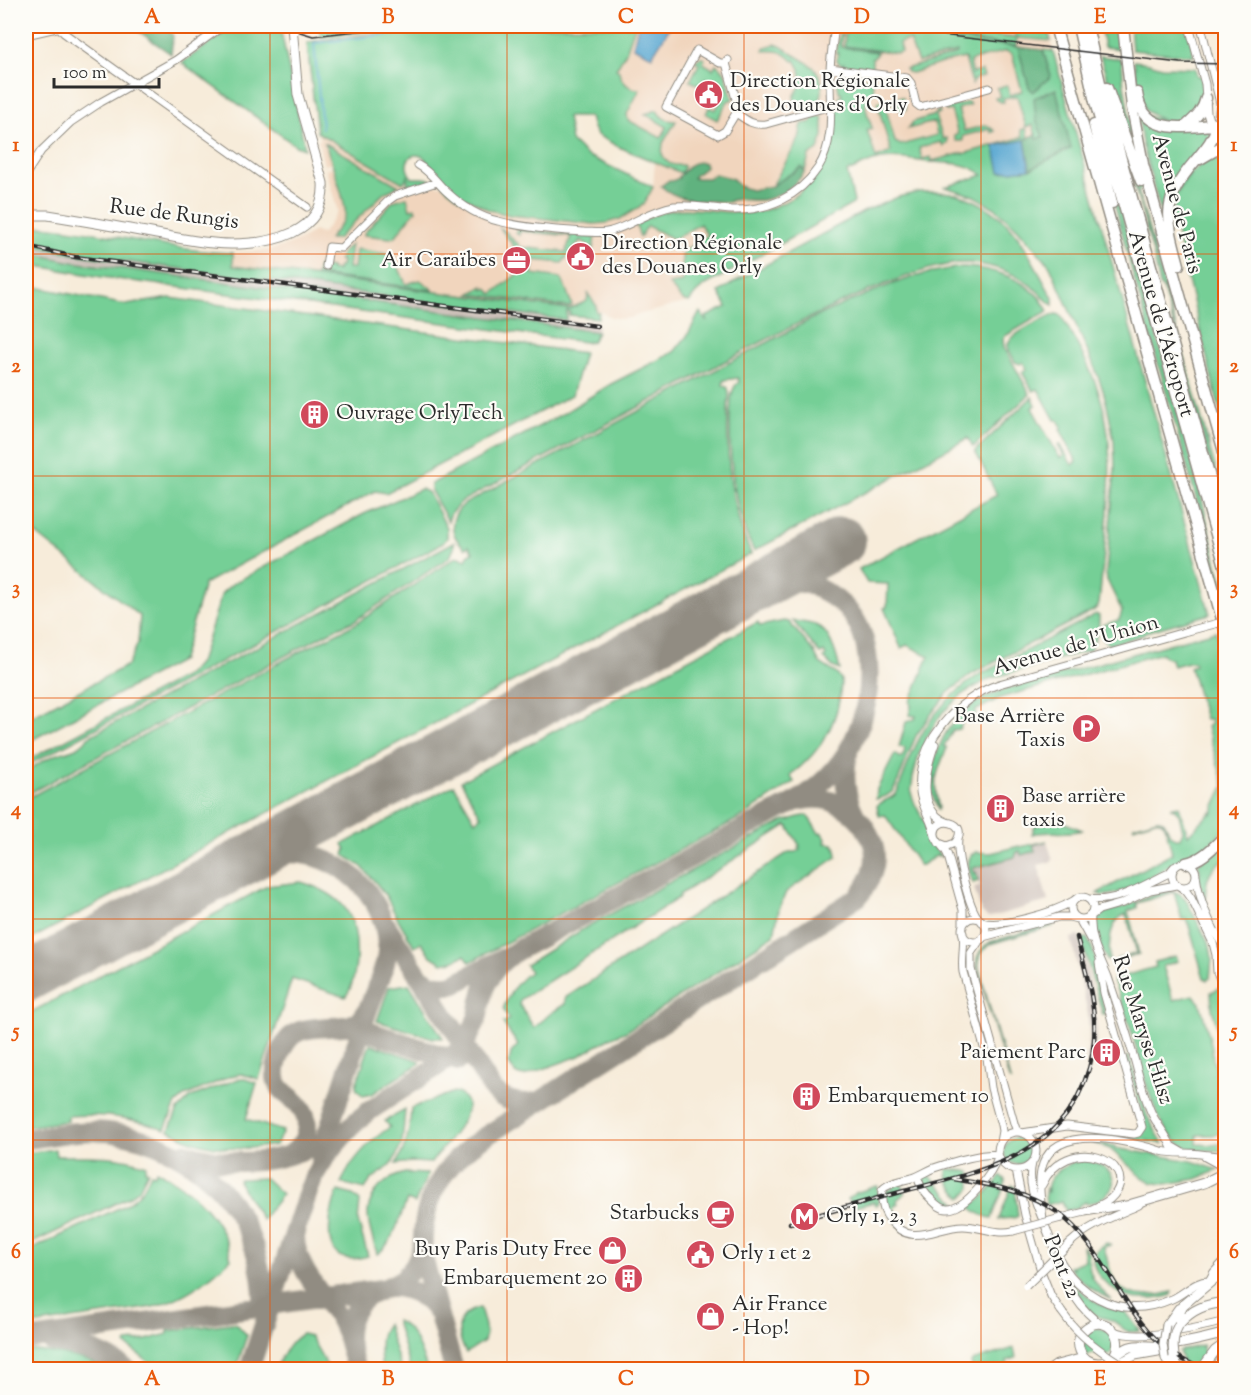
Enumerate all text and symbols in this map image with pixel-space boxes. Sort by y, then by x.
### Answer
text: A [144,4,161,33]
text: B [382,4,395,33]
text: C [618,4,634,33]
text: D [854,4,870,33]
text: E [1094,4,1107,33]
scale bar [54,51,159,89]
text: 100 m [63,61,107,87]
place label: Direction Régionale des Douanes d'Orly [730,67,910,121]
public building icon: Direction Régionale des Douanes d'Orly [693,78,725,110]
street label: Avenue de Paris [1143,131,1209,277]
text: 1 [13,132,20,161]
text: 1 [1231,132,1238,161]
street label: Rue de Rungis [108,192,240,238]
street label: Avenue de l'Aéroport [1119,227,1201,421]
place label: Direction Régionale des Douanes Orly [602,229,782,283]
public building icon: Direction Régionale des Douanes Orly [565,240,597,272]
office icon: Air Caraïbes [501,245,533,277]
place label: Air Caraïbes [381,246,496,276]
text: 2 [11,353,21,382]
text: 2 [1229,353,1239,382]
building icon: Ouvrage OrlyTech [299,398,331,430]
place label: Ouvrage OrlyTech [336,399,503,429]
text: 3 [12,575,20,604]
text: 3 [1230,575,1238,604]
street label: Avenue de l'Union [990,608,1162,684]
place label: Base Arrière Taxis [954,702,1065,756]
parking icon: Base Arrière Taxis [1070,713,1102,745]
place label: Base arrière taxis [1022,782,1126,836]
building icon: Base arrière taxis [985,793,1017,825]
text: 4 [10,796,21,825]
text: 4 [1228,796,1239,825]
street label: Rue Maryse Hilsz [1104,952,1180,1108]
text: 5 [11,1018,20,1047]
text: 5 [1229,1018,1238,1047]
building icon: Paiement Parc [1091,1037,1123,1069]
place label: Paiement Parc [960,1038,1086,1068]
building icon: Embarquement 10 [791,1081,823,1113]
place label: Embarquement 10 [828,1082,989,1112]
cafe icon: Starbucks [704,1198,736,1230]
place label: Starbucks [610,1199,699,1229]
metro station icon: Orly 1, 2, 3 [789,1201,821,1233]
place label: Orly 1, 2, 3 [826,1202,917,1232]
street label: Pont 22 [1035,1231,1087,1303]
shop icon: Buy Paris Duty Free [597,1234,629,1266]
place label: Buy Paris Duty Free [415,1235,592,1265]
public building icon: Orly 1 et 2 [685,1238,717,1270]
text: 6 [11,1239,21,1268]
place label: Orly 1 et 2 [722,1239,811,1269]
text: 6 [1229,1239,1239,1268]
building icon: Embarquement 20 [612,1263,644,1295]
place label: Embarquement 20 [443,1264,607,1294]
place label: Air France - Hop! [732,1290,828,1344]
shop icon: Air France - Hop! [695,1301,727,1333]
text: A [144,1366,161,1395]
text: B [382,1366,395,1395]
text: C [618,1366,634,1395]
text: D [854,1366,870,1395]
text: E [1094,1366,1107,1395]

